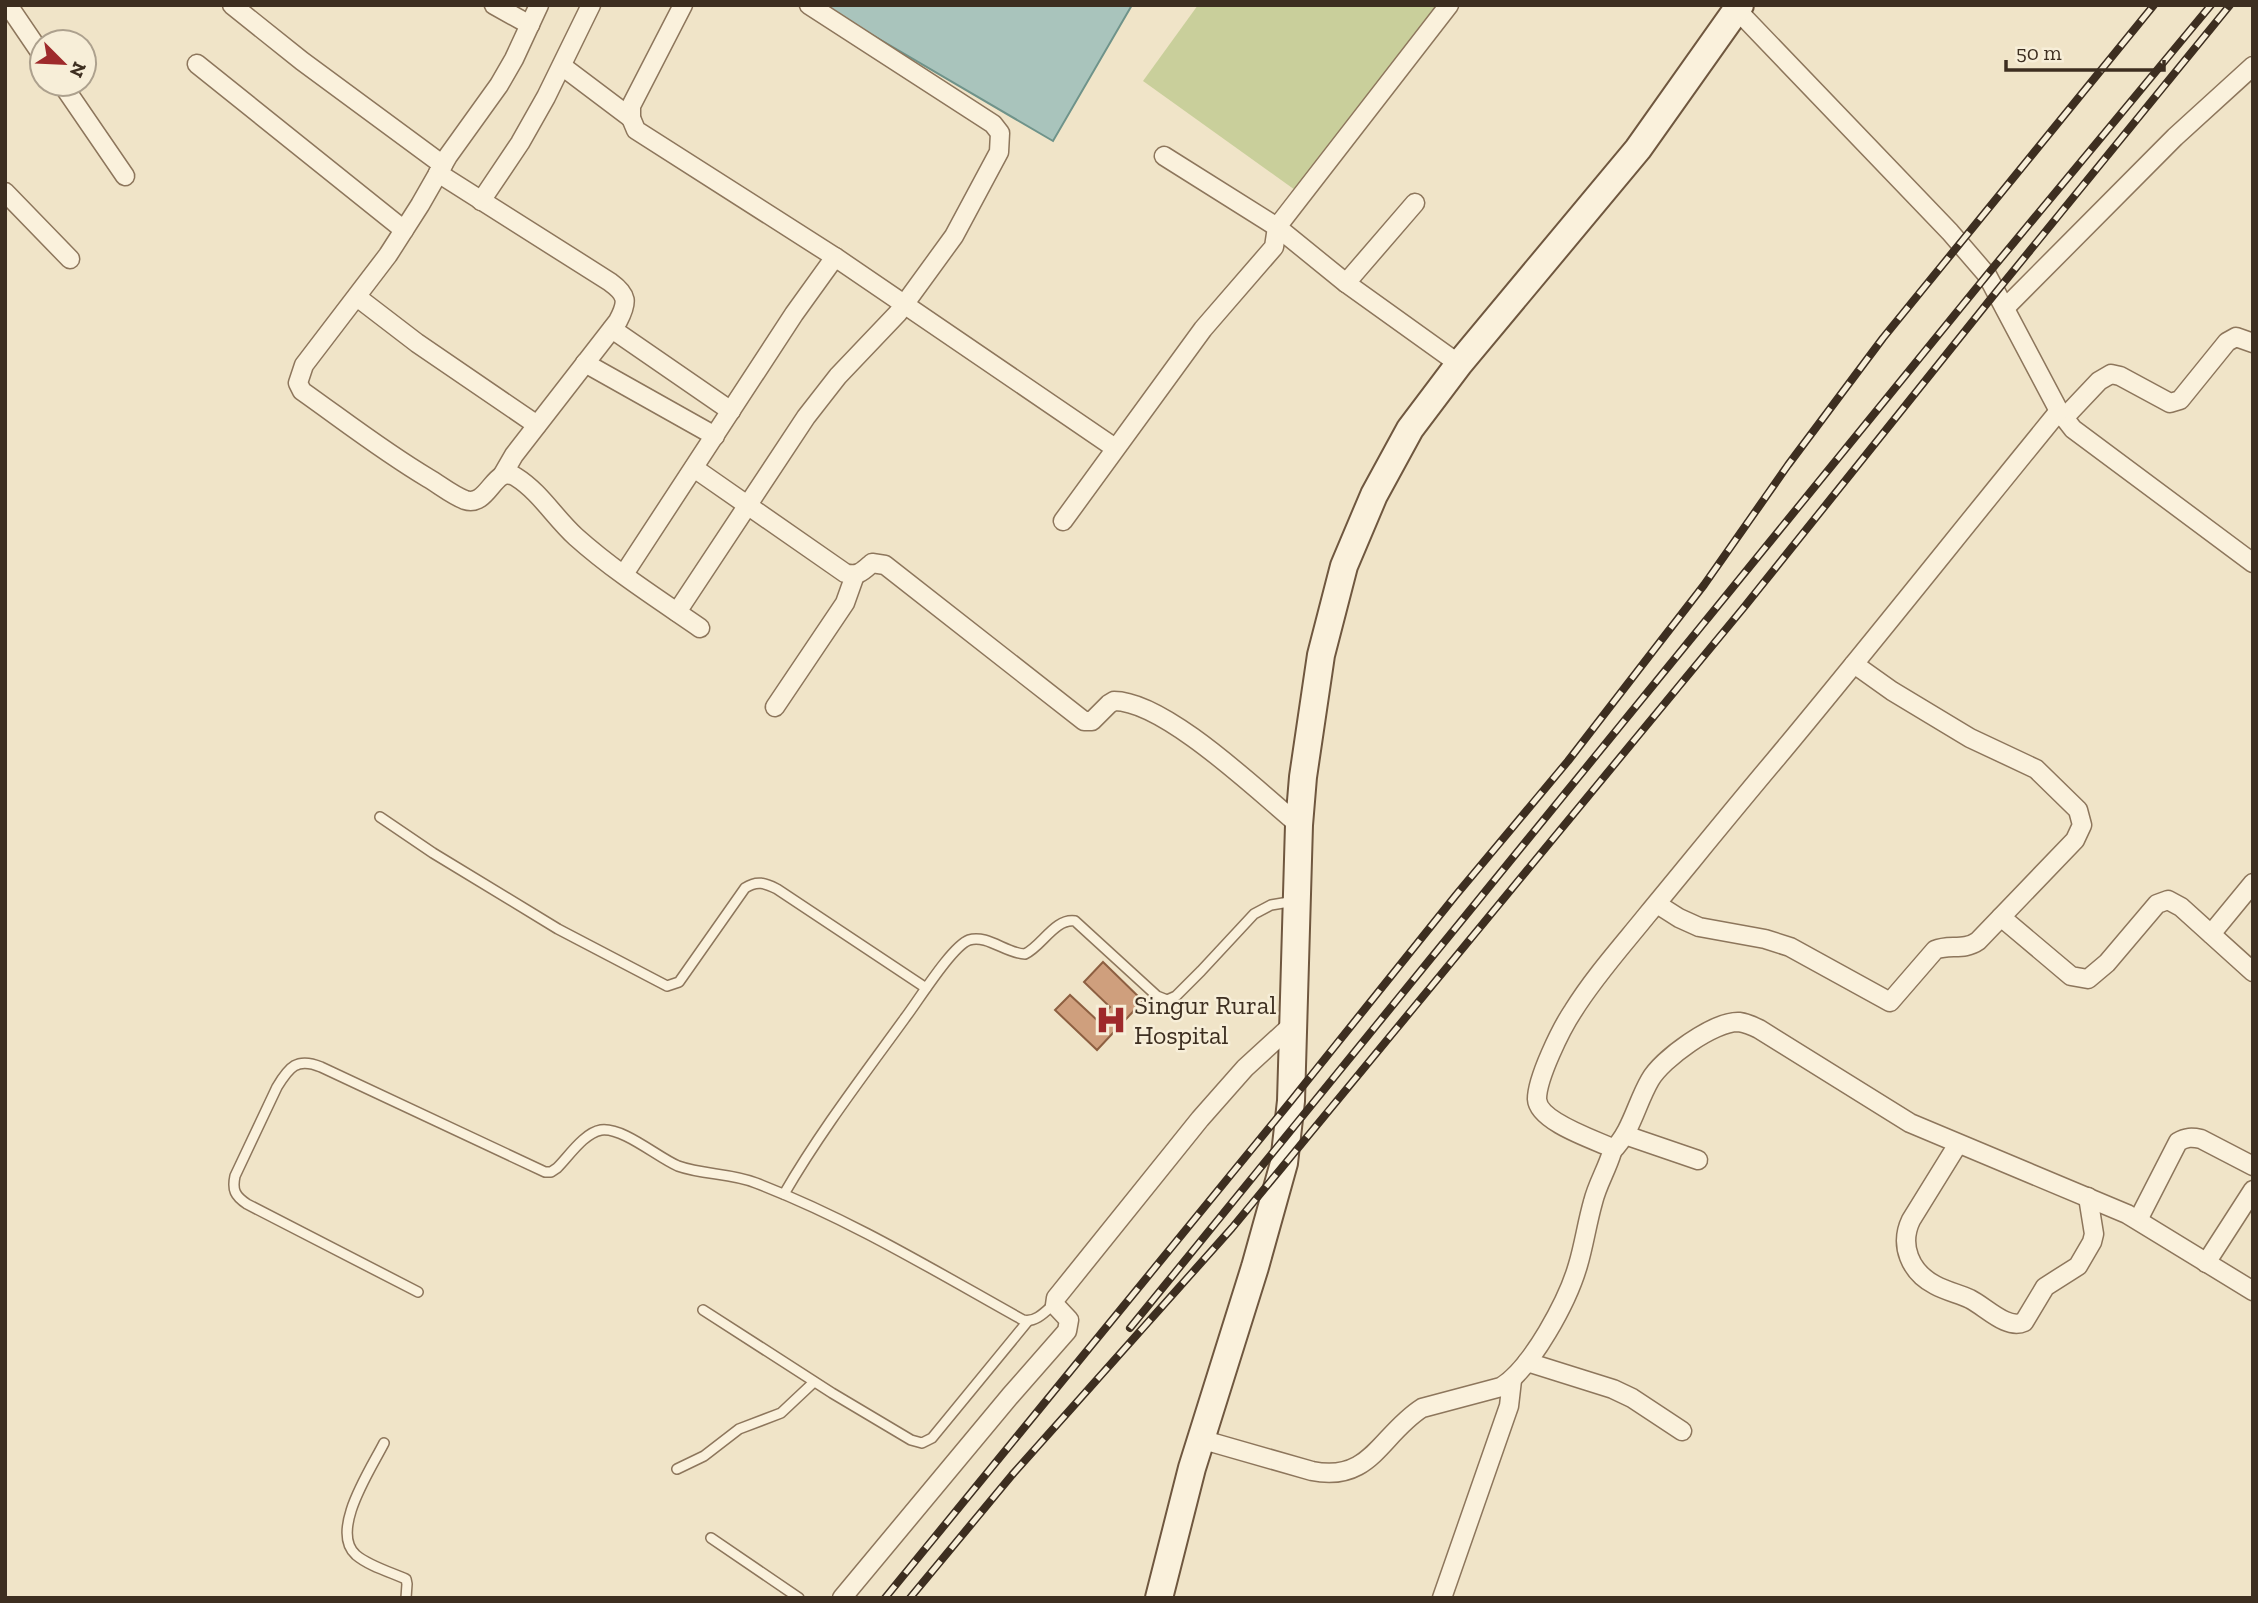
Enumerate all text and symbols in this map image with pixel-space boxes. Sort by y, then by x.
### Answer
north arrow [28,28,98,98]
scale bar [2006,28,2164,72]
text: 50 m [2016,40,2062,65]
text: N [65,58,92,81]
place label: Singur Rural Hospital [1134,989,1276,1051]
hospital icon: Singur Rural Hospital [1094,1003,1128,1037]

